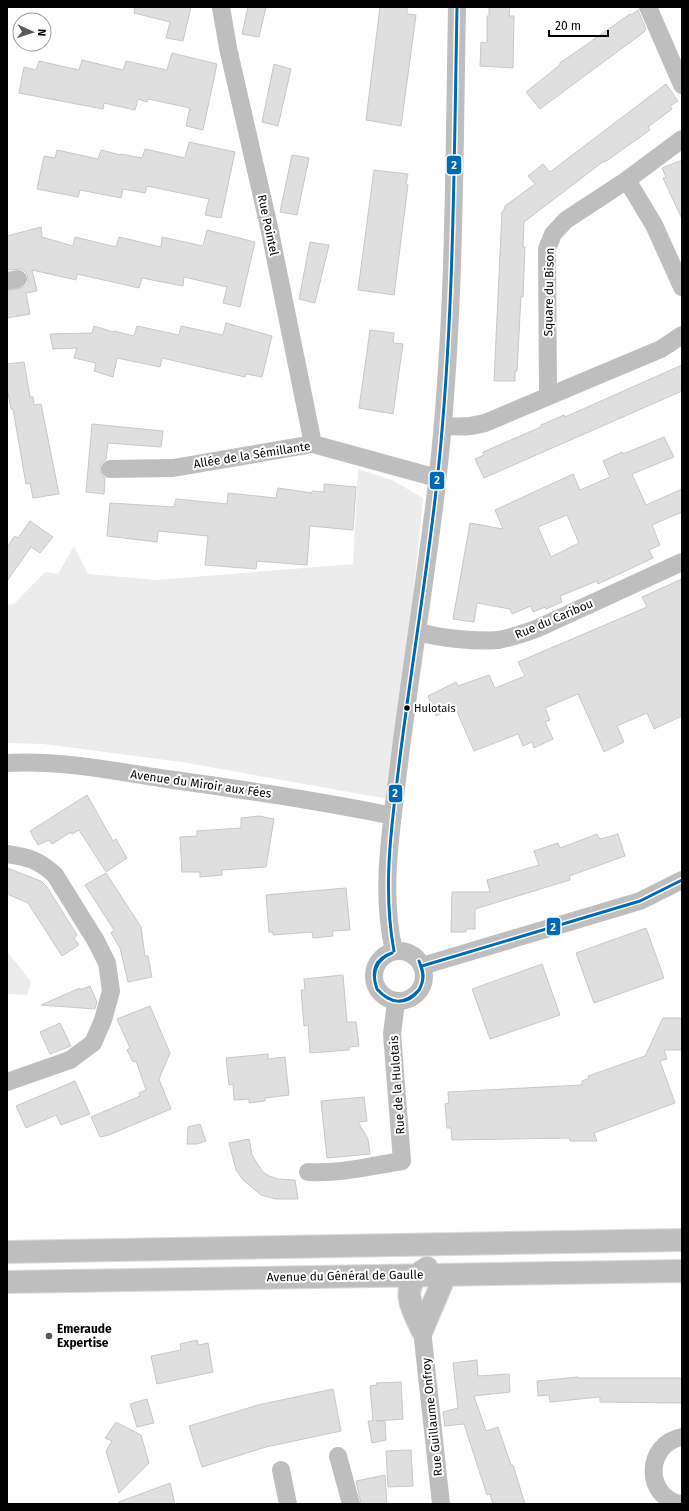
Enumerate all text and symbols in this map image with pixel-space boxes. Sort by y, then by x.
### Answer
north arrow [12,12,52,52]
scale bar [549,12,608,38]
text: 20 m [555,19,581,33]
text: N [35,29,48,36]
line badge: 2 [446,155,462,175]
text: 2 [451,159,457,172]
street label: Rue Pointel [255,193,281,257]
street label: Square du Bison [541,247,557,337]
street label: Allée de la Sémillante [193,439,311,471]
line badge: 2 [429,471,445,490]
text: 2 [434,474,440,487]
street label: Rue du Caribou [513,596,595,642]
place label: Hulotais [414,702,456,715]
marker: Hulotais [402,703,412,713]
street label: Avenue du Miroir aux Fées [130,767,273,801]
line badge: 2 [388,784,403,803]
text: 2 [392,787,398,800]
line badge: 2 [546,917,561,936]
text: 2 [550,921,556,934]
street label: Rue de la Hulotais [387,1035,407,1135]
street label: Avenue du Général de Gaulle [266,1268,424,1284]
place label: Emeraude Expertise [57,1322,112,1350]
marker: Emeraude Expertise [44,1331,54,1341]
street label: Rue Guillaume Onfroy [419,1357,445,1477]

